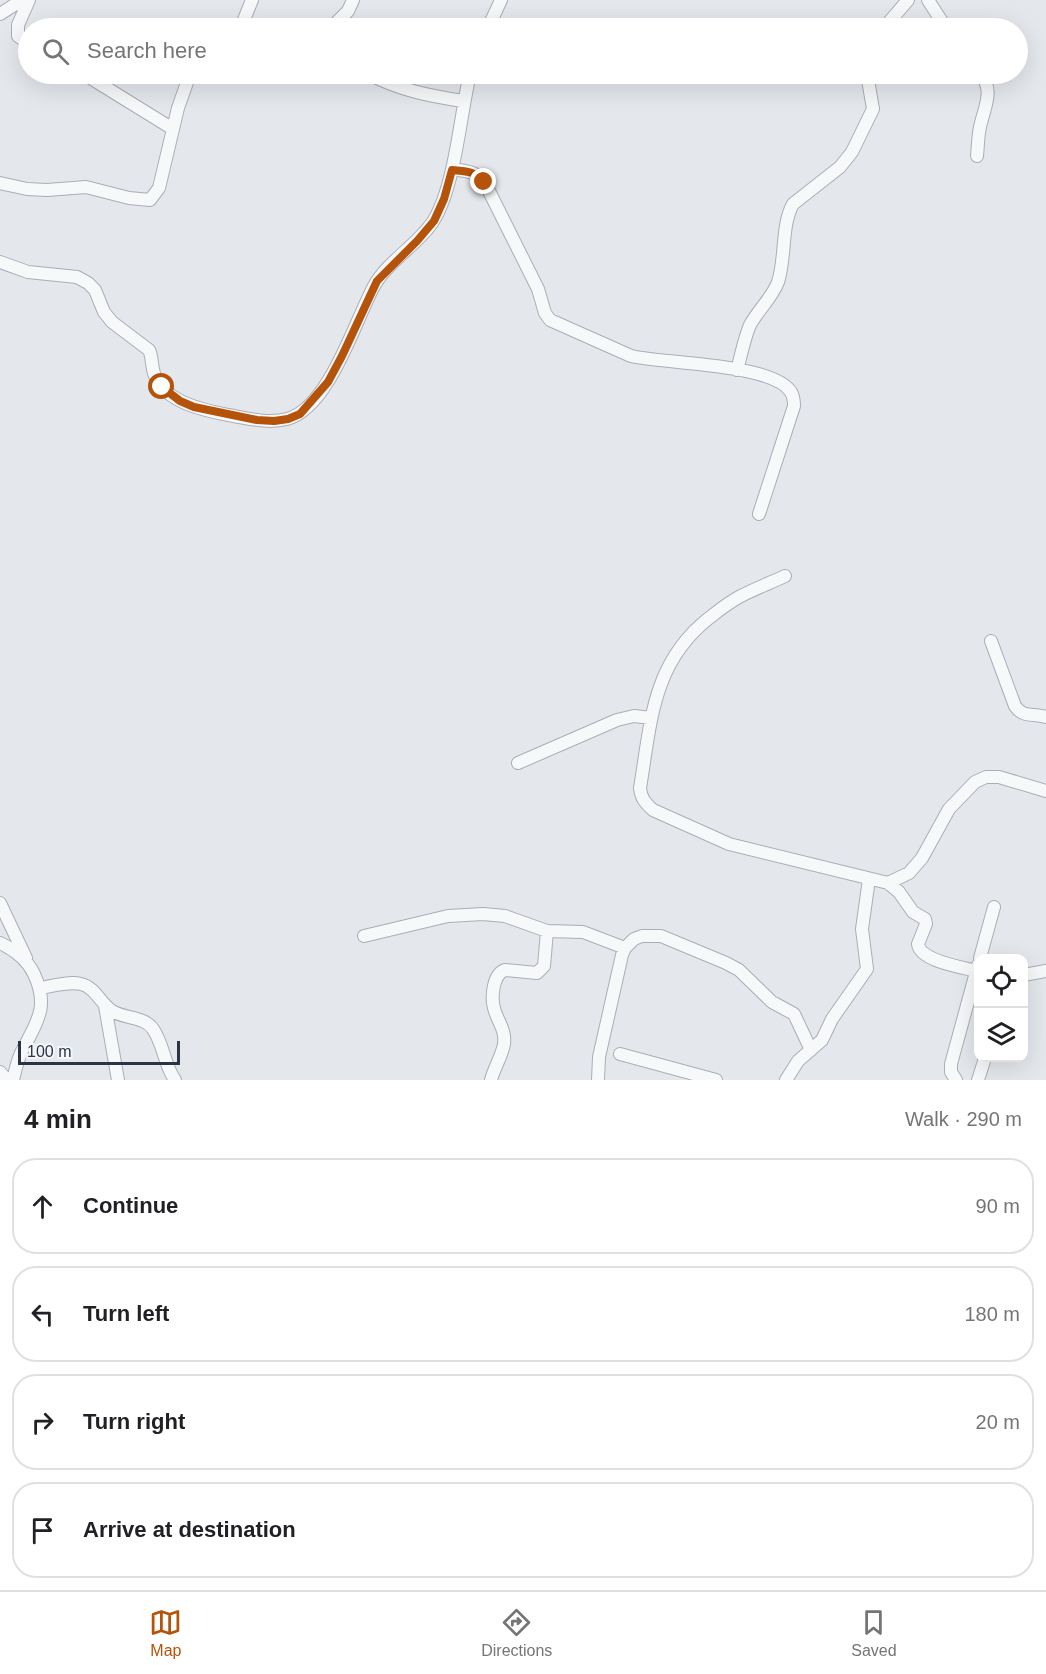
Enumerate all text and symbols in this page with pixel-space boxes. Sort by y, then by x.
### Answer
search box [18,18,1028,84]
icon: search [39,35,72,68]
text: Search here [87,38,207,63]
route end [470,168,496,194]
route start [148,373,174,399]
map controls [974,954,1028,1062]
button: locate [974,954,1028,1008]
button: layers [974,1008,1028,1062]
scale bar [18,1038,180,1066]
text: 100 m [27,1043,71,1060]
text: 4 min [24,1104,92,1134]
text: Walk · 290 m [905,1108,1022,1130]
icon: ahead [26,1190,59,1223]
text: Continue [83,1193,178,1218]
text: 90 m [976,1195,1020,1217]
icon: left [26,1298,59,1331]
text: Turn left [83,1301,169,1326]
text: 180 m [964,1303,1020,1325]
icon: right [26,1406,59,1439]
text: Turn right [83,1409,185,1434]
text: 20 m [976,1411,1020,1433]
icon: arrive [26,1514,59,1547]
text: Arrive at destination [83,1517,296,1542]
tab: Map [149,1606,182,1660]
tab: Directions [481,1606,552,1660]
tab: Saved [851,1606,897,1660]

